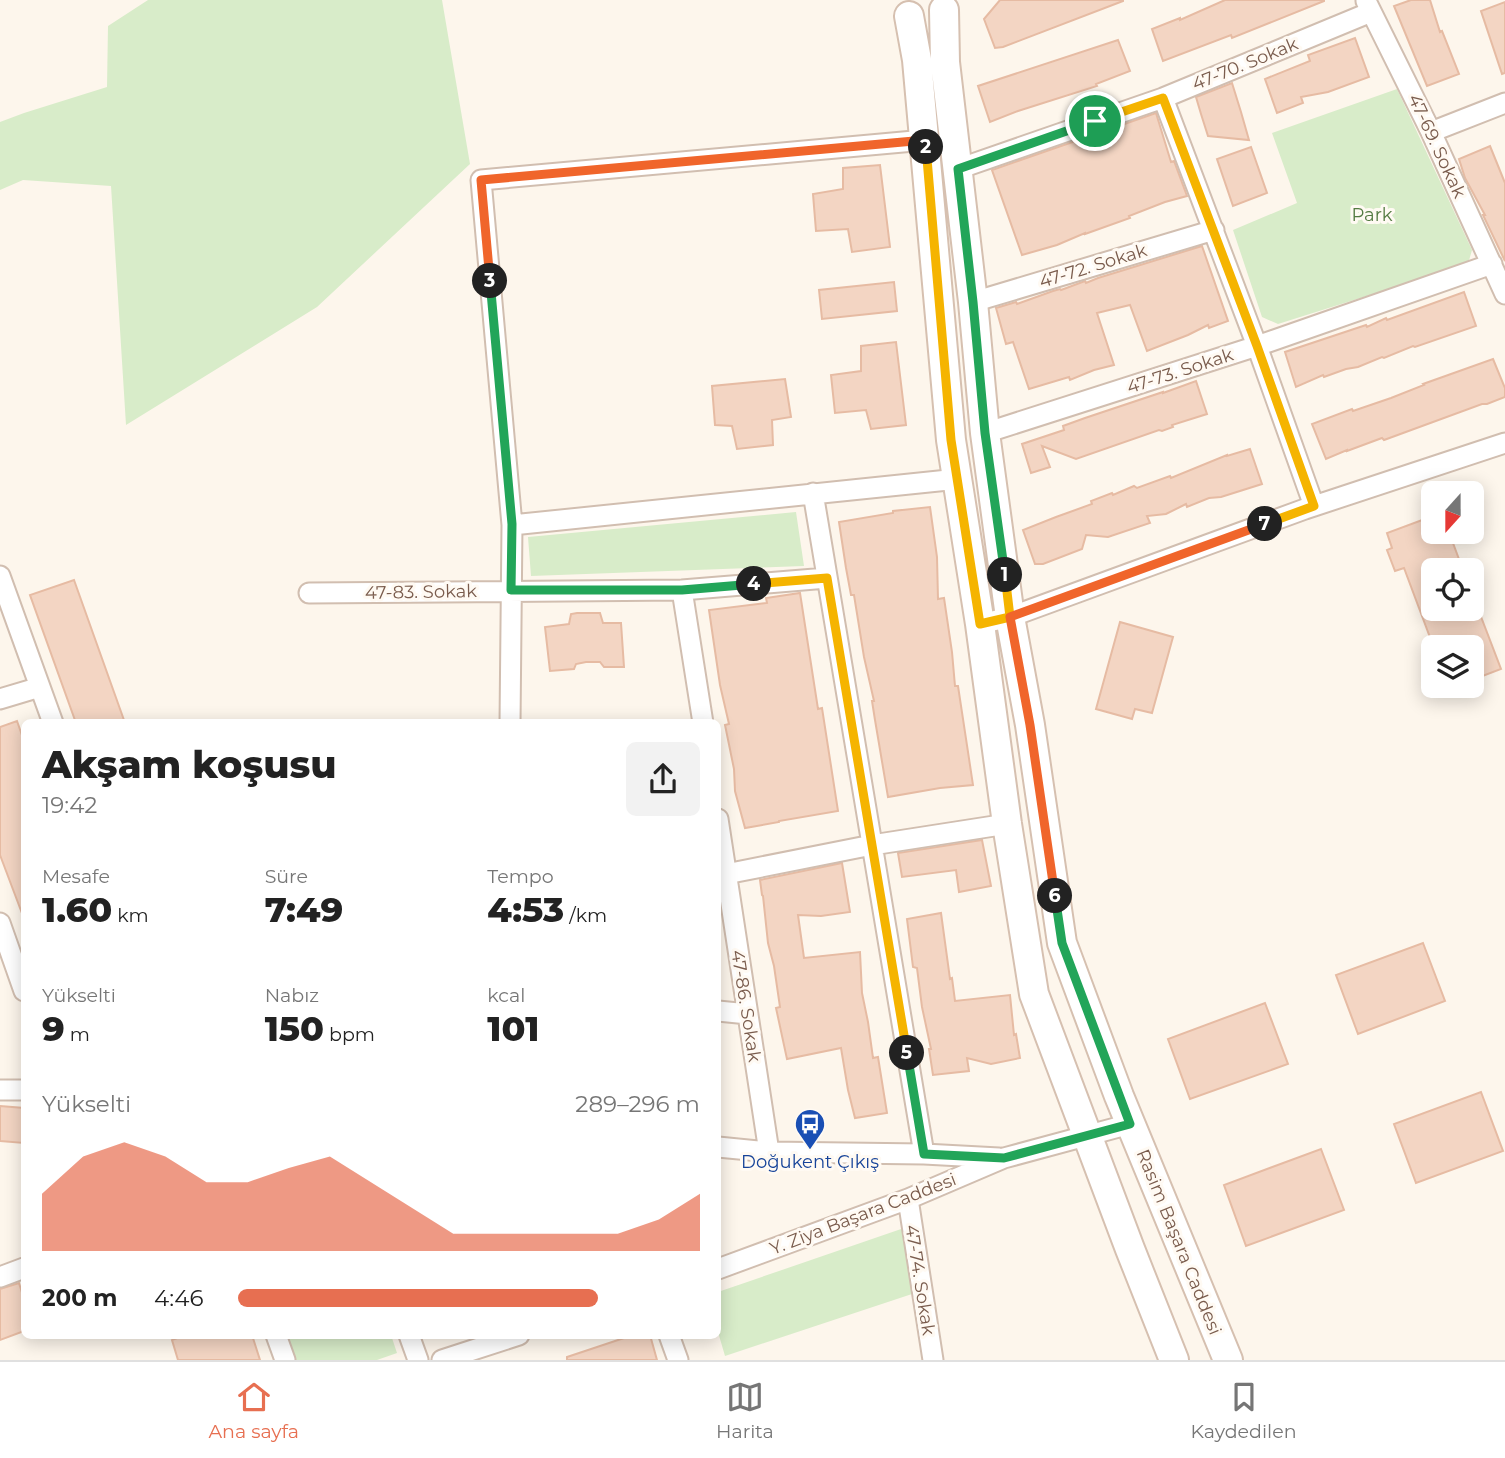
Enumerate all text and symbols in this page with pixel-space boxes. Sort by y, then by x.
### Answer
street label: 47-70. Sokak [1189,33,1301,95]
street label: 47-69. Sokak [1403,90,1471,202]
pin [1065,91,1125,151]
icon: arrive [1076,102,1114,140]
pin: 2 [908,130,944,164]
text: 2 [920,135,931,158]
park label: Park [1351,204,1393,226]
street label: 47-72. Sokak [1037,239,1150,293]
pin: 3 [472,264,508,298]
text: 3 [484,269,495,292]
street label: 47-73. Sokak [1124,343,1236,399]
north arrow [1421,481,1484,544]
map controls [1421,481,1484,698]
pin: 7 [1248,506,1282,542]
text: 7 [1259,512,1270,535]
pin: 1 [988,558,1023,592]
button: locate [1421,558,1484,621]
text: 1 [1001,563,1008,586]
pin: 4 [736,566,772,602]
text: 4 [747,572,760,595]
street label: 47-83. Sokak [365,580,477,604]
button: layers [1421,635,1484,698]
text: Akşam koşusu [42,741,337,788]
button: share [626,742,700,816]
text: 19:42 [42,791,97,819]
text: Mesafe [42,865,110,888]
text: Süre [265,865,308,888]
text: Tempo [487,865,554,888]
pin: 6 [1038,878,1072,914]
text: 6 [1048,884,1061,907]
text: 1.60 [42,888,112,931]
text: 7:49 [265,888,343,931]
text: 4:53 [487,888,564,931]
text: km [112,904,149,927]
text: /km [564,904,607,927]
street label: 47-86. Sokak [726,948,766,1064]
text: Yükselti [42,984,116,1007]
text: Nabız [265,984,319,1007]
text: kcal [487,984,525,1007]
text: 9 [42,1007,65,1050]
text: 150 [265,1007,324,1050]
text: 101 [487,1007,539,1050]
text: m [65,1023,90,1046]
text: bpm [324,1023,375,1046]
pin: 5 [890,1036,925,1070]
text: 5 [901,1041,912,1064]
text: Yükselti [42,1090,131,1118]
text: 289–296 m [575,1090,700,1118]
bus stop icon: Doğukent Çıkış [793,1107,827,1151]
street label: Rasim Başara Caddesi [1132,1146,1226,1338]
place label: Doğukent Çıkış [741,1151,879,1173]
street label: Y. Ziya Başara Caddesi [767,1168,959,1260]
street label: 47-74. Sokak [900,1223,940,1337]
text: 200 m [42,1284,117,1312]
text: 4:46 [154,1284,203,1312]
tab: Ana sayfa [208,1378,299,1443]
tab: Harita [716,1378,774,1443]
tab: Kaydedilen [1191,1378,1297,1443]

